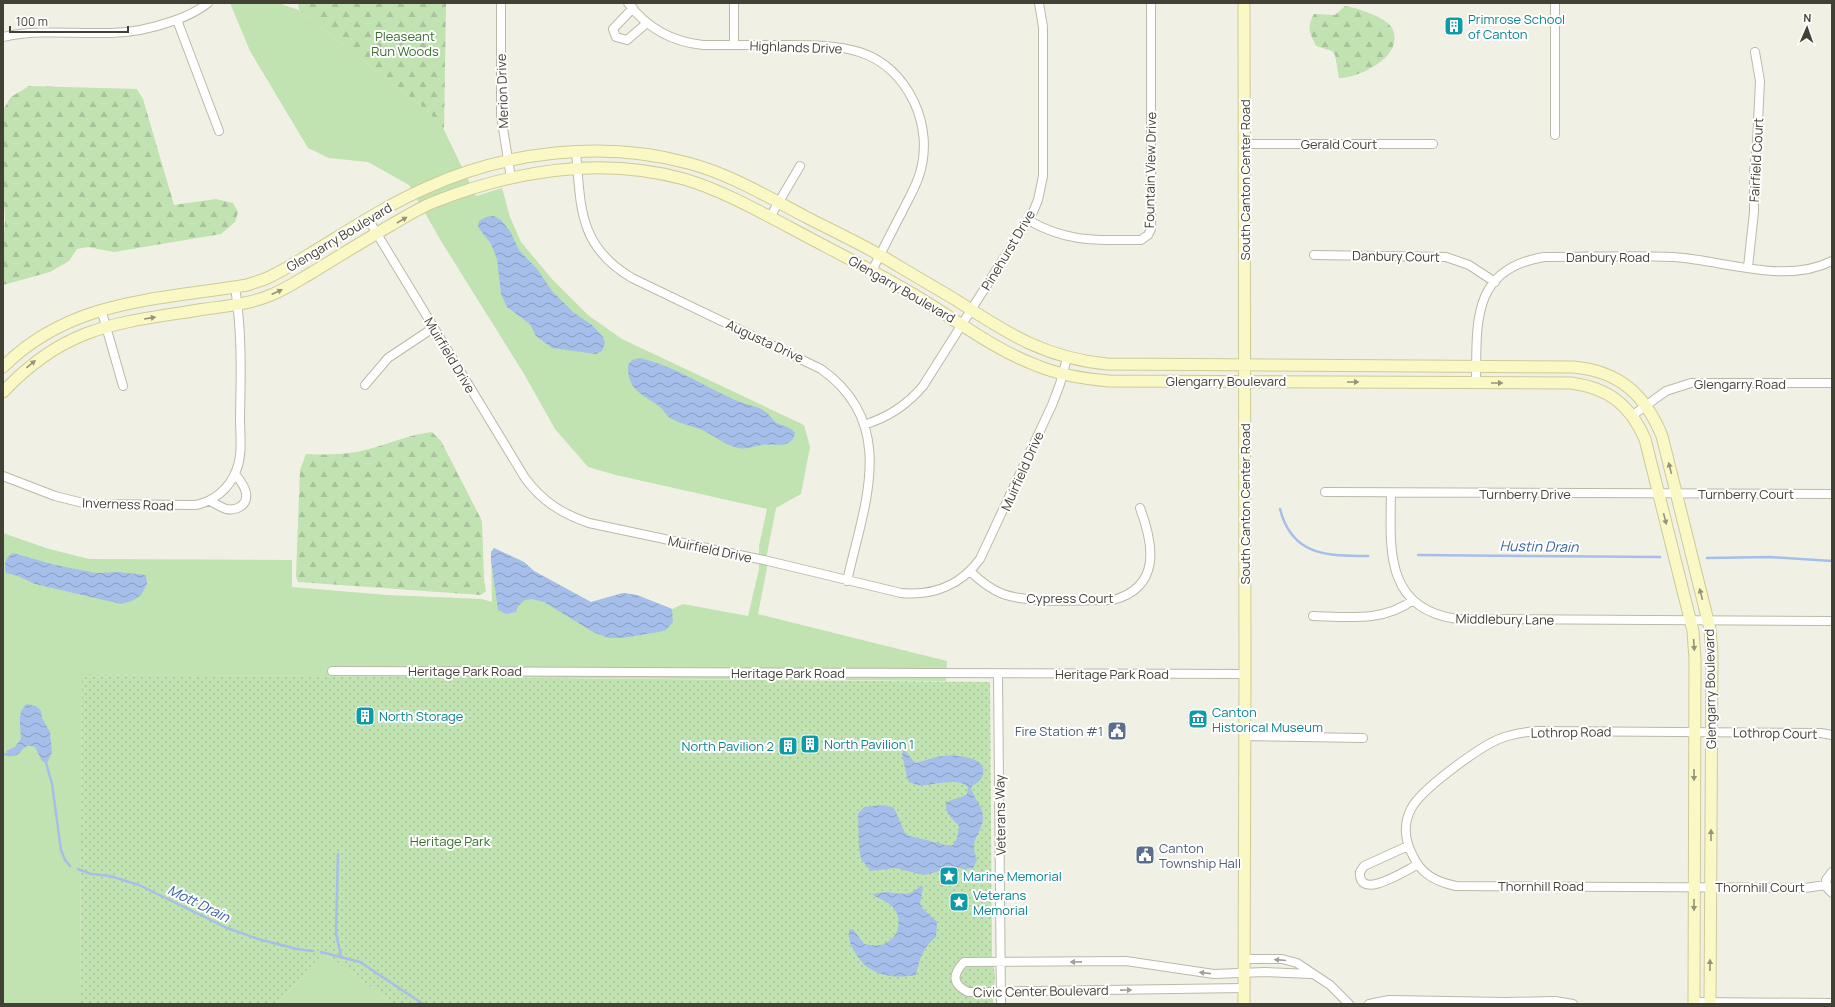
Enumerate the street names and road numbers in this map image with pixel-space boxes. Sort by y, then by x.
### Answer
street label: Highlands Drive [749,36,843,58]
street label: Merion Drive [492,53,512,129]
street label: South Canton Center Road [1236,99,1254,261]
street label: Fountain View Drive [1140,111,1160,228]
street label: Fairfield Court [1745,117,1767,203]
street label: Gerald Court [1301,135,1377,153]
street label: Glengarry Boulevard [283,198,395,276]
street label: Pinehurst Drive [977,206,1039,294]
street label: Danbury Court [1352,246,1440,266]
street label: Danbury Road [1566,248,1650,266]
street label: Glengarry Boulevard [845,251,959,327]
street label: Muirfield Drive [420,314,480,397]
street label: Augusta Drive [723,315,807,367]
street label: Glengarry Boulevard [1166,372,1286,390]
street label: Glengarry Road [1694,375,1786,393]
street label: South Canton Center Road [1236,423,1254,585]
street label: Muirfield Drive [996,428,1048,514]
street label: Turnberry Drive [1479,485,1571,503]
street label: Turnberry Court [1698,485,1794,503]
street label: Inverness Road [82,493,174,515]
street label: Muirfield Drive [666,531,754,567]
street label: Cypress Court [1027,589,1113,607]
street label: Middlebury Lane [1456,609,1555,629]
street label: Glengarry Boulevard [1700,629,1720,749]
street label: Heritage Park Road [408,662,522,680]
street label: Heritage Park Road [731,664,845,682]
street label: Heritage Park Road [1055,665,1169,683]
street label: Lothrop Road [1531,722,1611,742]
street label: Lothrop Court [1733,723,1817,743]
street label: Veterans Way [990,774,1010,856]
street label: Thornhill Road [1498,877,1584,895]
street label: Thornhill Court [1715,878,1805,896]
street label: Civic Center Boulevard [973,981,1109,1001]

